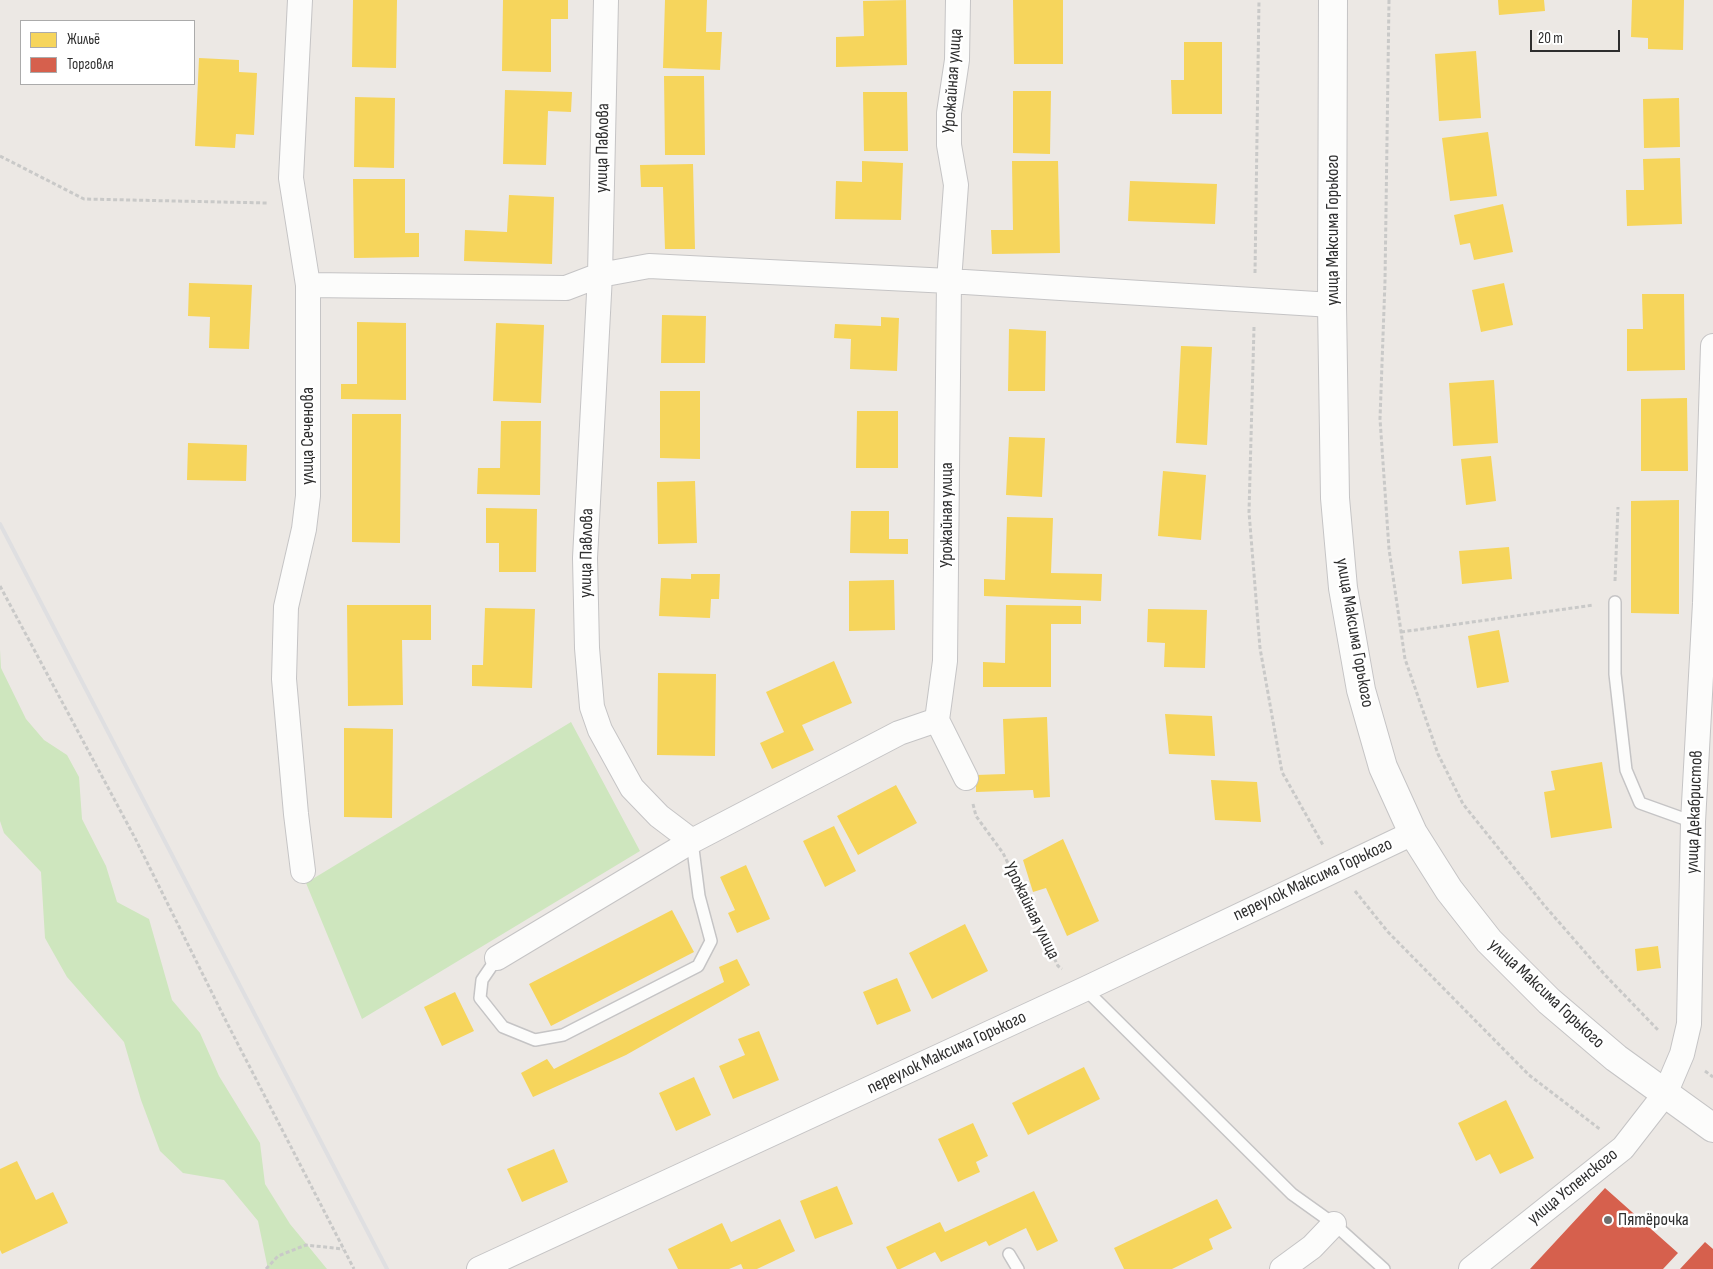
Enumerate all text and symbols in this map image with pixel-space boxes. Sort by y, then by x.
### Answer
legend [20,20,195,85]
scale bar [1533,20,1623,52]
street label: Урожайная улица [939,28,967,134]
text: 20 m [1538,29,1563,48]
text: Жильё [67,30,100,49]
text: Торговля [67,55,114,74]
street label: улица Павлова [591,103,615,193]
street label: улица Максима Горького [1322,154,1344,306]
street label: улица Сеченова [297,387,319,485]
street label: Урожайная улица [936,462,958,568]
street label: улица Павлова [575,508,599,598]
street label: улица Максима Горького [1330,557,1378,709]
street label: улица Декабристов [1682,750,1708,874]
street label: переулок Максима Горького [1230,834,1396,926]
street label: Урожайная улица [998,859,1064,963]
street label: улица Максима Горького [1483,935,1609,1053]
street label: переулок Максима Горького [864,1007,1030,1099]
street label: улица Успенского [1524,1144,1622,1230]
place label: Пятёрочка [1618,1209,1689,1231]
marker: Пятёрочка [1602,1214,1614,1226]

